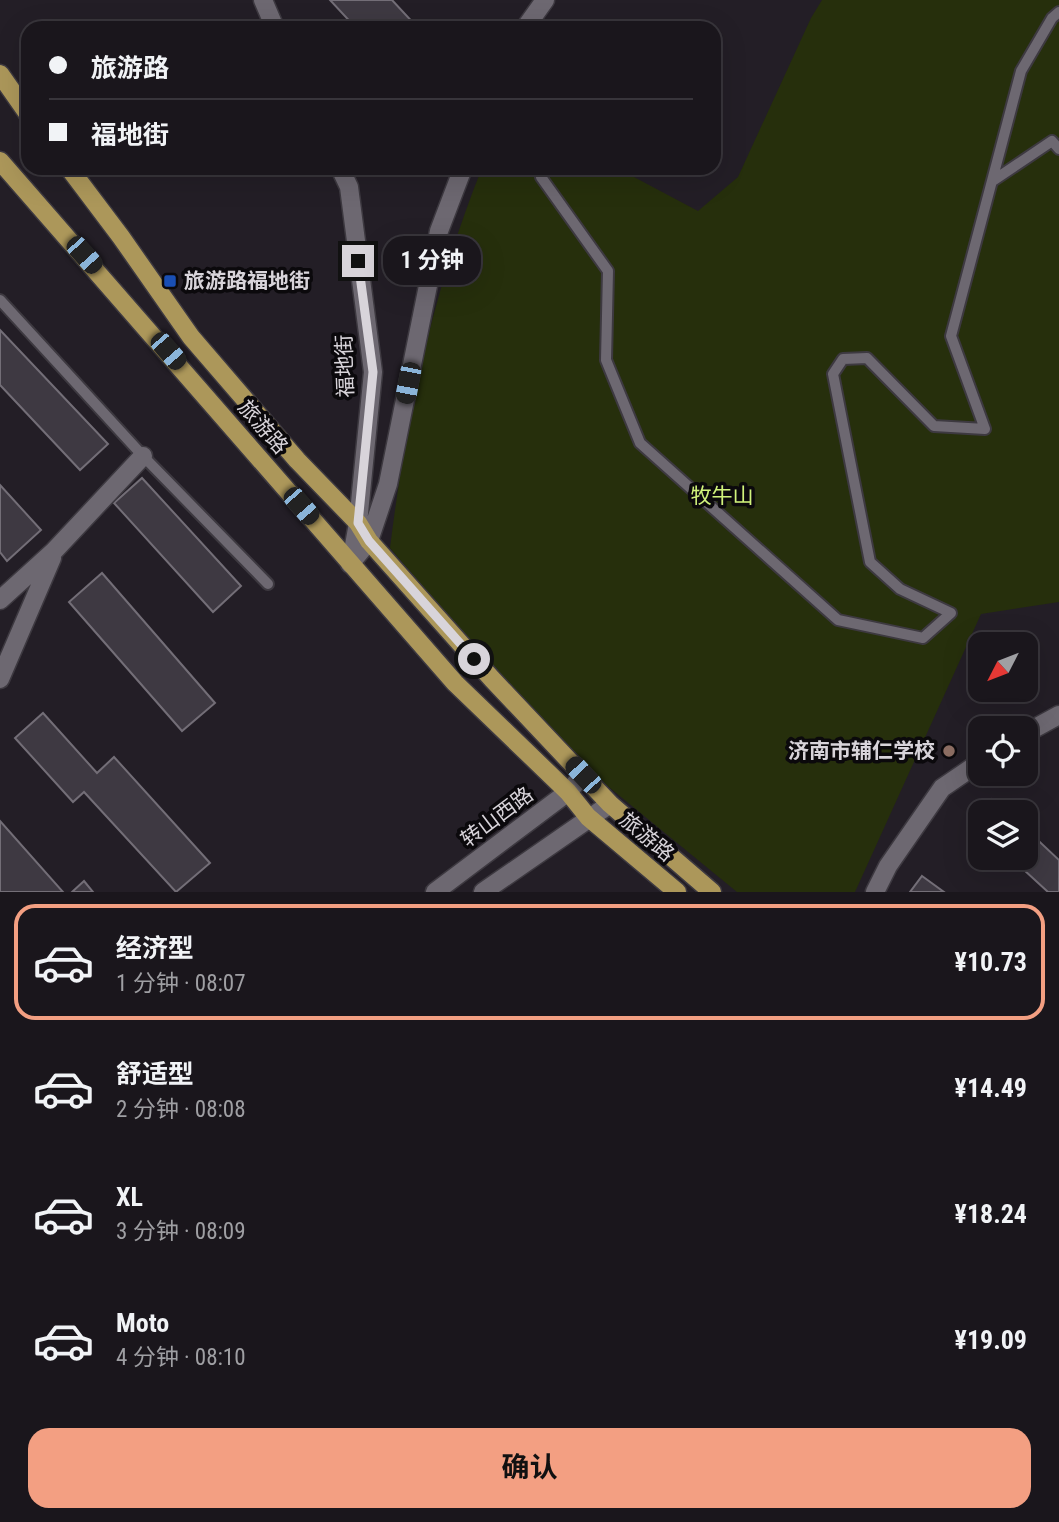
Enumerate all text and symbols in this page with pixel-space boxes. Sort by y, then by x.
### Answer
text: 旅游路 [91,53,169,83]
text: 福地街 [91,120,169,150]
car [63,232,106,278]
callout: 1 分钟 [382,236,480,286]
route end [342,245,374,277]
text: 1 分钟 [401,247,463,274]
place label: 旅游路福地街 [184,269,310,293]
marker: 旅游路福地街 [162,273,178,289]
car [147,328,190,374]
street label: 福地街 [332,334,358,398]
car [394,360,423,406]
street label: 旅游路 [233,395,293,459]
car [280,483,323,529]
park label: 牧牛山 [691,484,754,508]
north arrow [968,632,1038,702]
map controls [968,632,1038,870]
route start [458,643,490,675]
button: locate [968,716,1038,786]
place label: 济南市辅仁学校 [788,739,935,763]
marker: 济南市辅仁学校 [941,743,957,759]
car [561,752,606,798]
street label: 转山西路 [456,782,538,852]
button: layers [968,800,1038,870]
street label: 旅游路 [615,808,679,866]
icon: car [32,931,95,994]
text: 经济型 [116,933,194,963]
text: ¥10.73 [955,947,1027,977]
text: 1 分钟 · 08:07 [116,970,246,997]
icon: car [32,1057,95,1120]
text: 舒适型 [116,1059,194,1089]
text: ¥14.49 [955,1073,1027,1103]
text: 2 分钟 · 08:08 [116,1096,246,1123]
text: XL [116,1182,143,1212]
icon: car [32,1183,95,1246]
text: ¥18.24 [955,1199,1027,1229]
text: 3 分钟 · 08:09 [116,1218,246,1245]
text: Moto [116,1308,169,1338]
icon: car [32,1309,95,1372]
text: ¥19.09 [955,1325,1027,1355]
text: 4 分钟 · 08:10 [116,1344,246,1371]
button: 确认 [28,1428,1031,1508]

